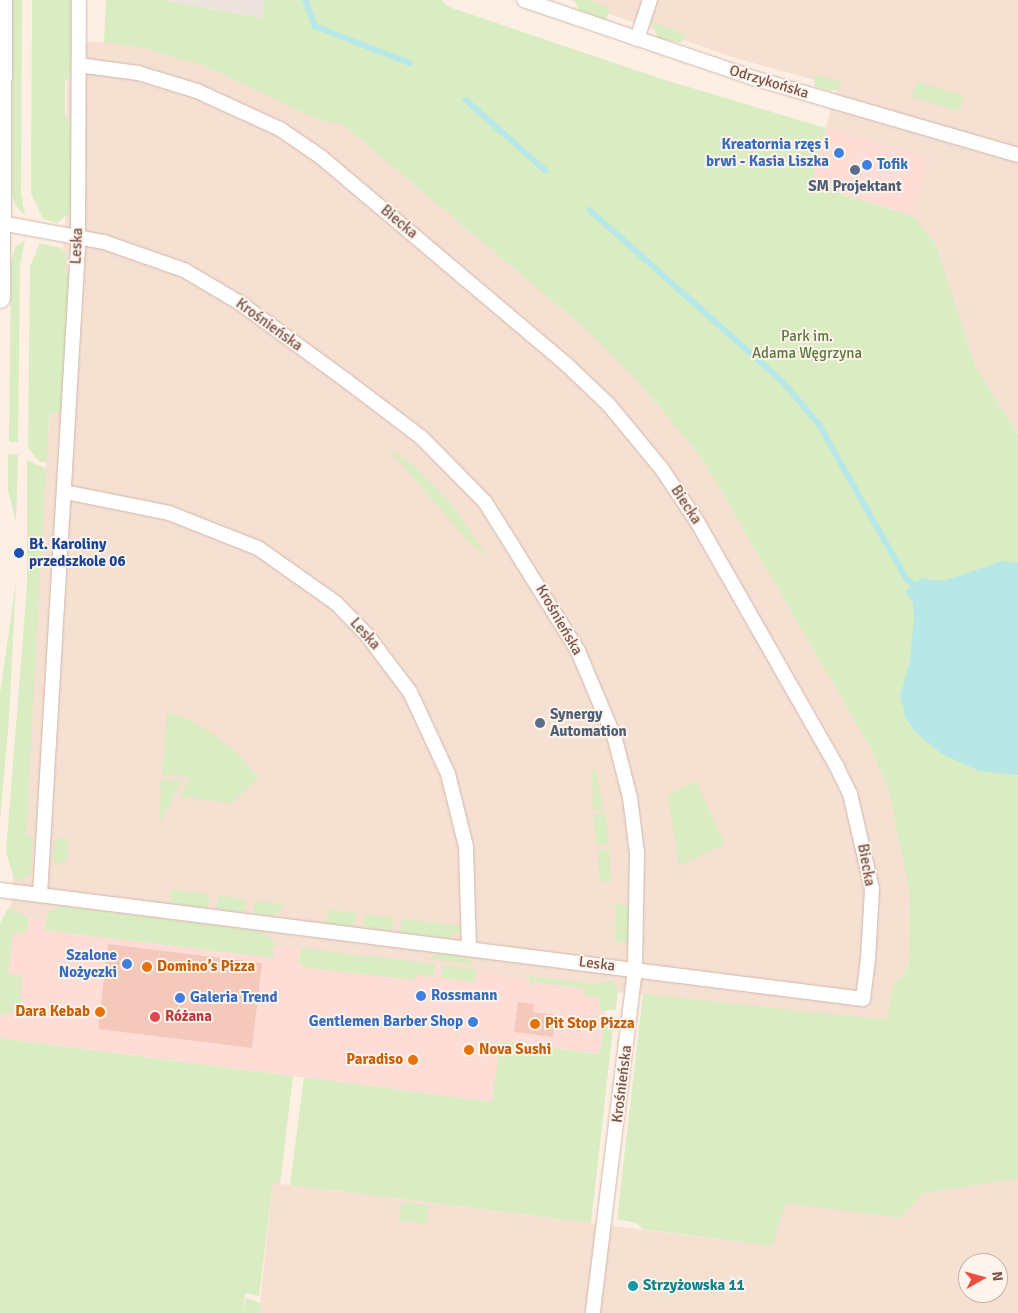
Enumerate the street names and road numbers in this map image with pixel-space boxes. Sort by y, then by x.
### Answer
street label: Odrzykońska [727,61,811,103]
street label: Biecka [377,201,421,243]
street label: Leska [67,227,87,265]
street label: Krośnieńska [232,295,306,355]
street label: Biecka [667,482,705,528]
street label: Krośnieńska [532,582,586,658]
street label: Leska [346,614,384,654]
street label: Biecka [853,842,879,888]
street label: Leska [578,953,616,975]
street label: Krośnieńska [608,1044,636,1124]

